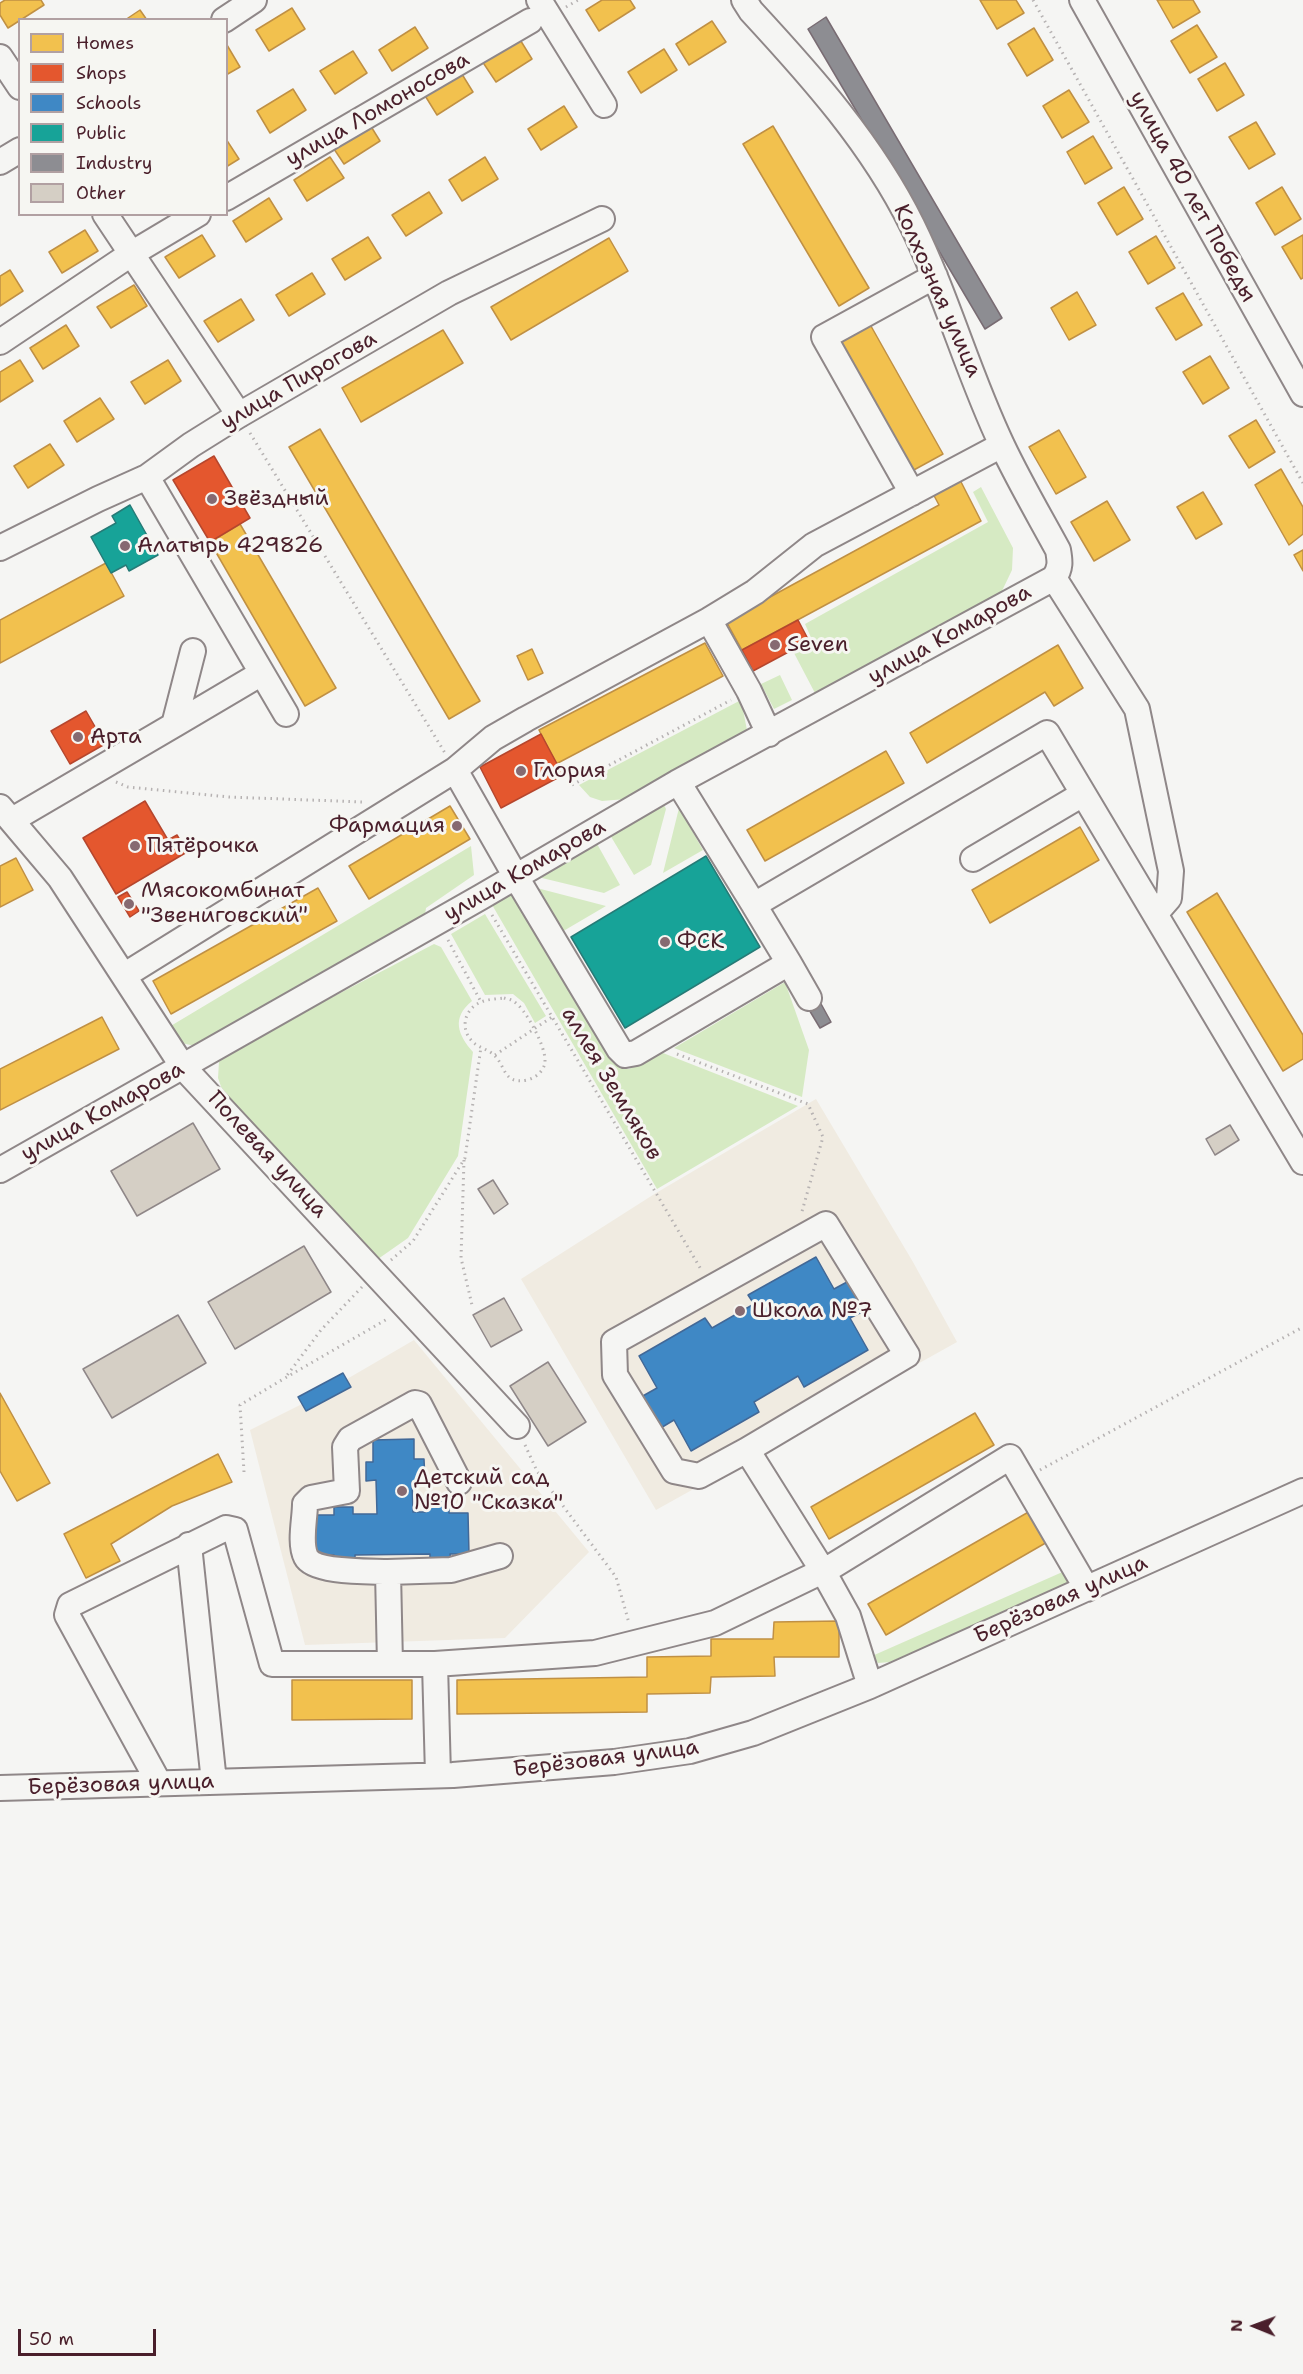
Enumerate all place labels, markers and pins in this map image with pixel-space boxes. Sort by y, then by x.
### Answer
place label: Звёздный [224,486,329,512]
marker: Звёздный [205,492,219,506]
place label: Алатырь 429826 [137,533,323,559]
marker: Алатырь 429826 [118,539,132,553]
place label: Seven [787,632,848,658]
marker: Seven [768,638,782,652]
place label: Арта [90,724,142,750]
marker: Арта [71,730,85,744]
place label: Глория [533,758,606,784]
marker: Глория [514,764,528,778]
place label: Фармация [329,813,445,839]
marker: Фармация [450,819,464,833]
place label: Пятёрочка [147,833,258,859]
marker: Пятёрочка [128,839,142,853]
place label: Мясокомбинат "Звениговский" [141,878,308,930]
marker: Мясокомбинат "Звениговский" [122,897,136,911]
place label: ФСК [677,929,724,955]
marker: ФСК [658,935,672,949]
place label: Школа №7 [752,1298,873,1324]
marker: Школа №7 [733,1304,747,1318]
place label: Детский сад №10 "Сказка" [414,1465,563,1516]
marker: Детский сад №10 "Сказка" [395,1484,409,1498]

